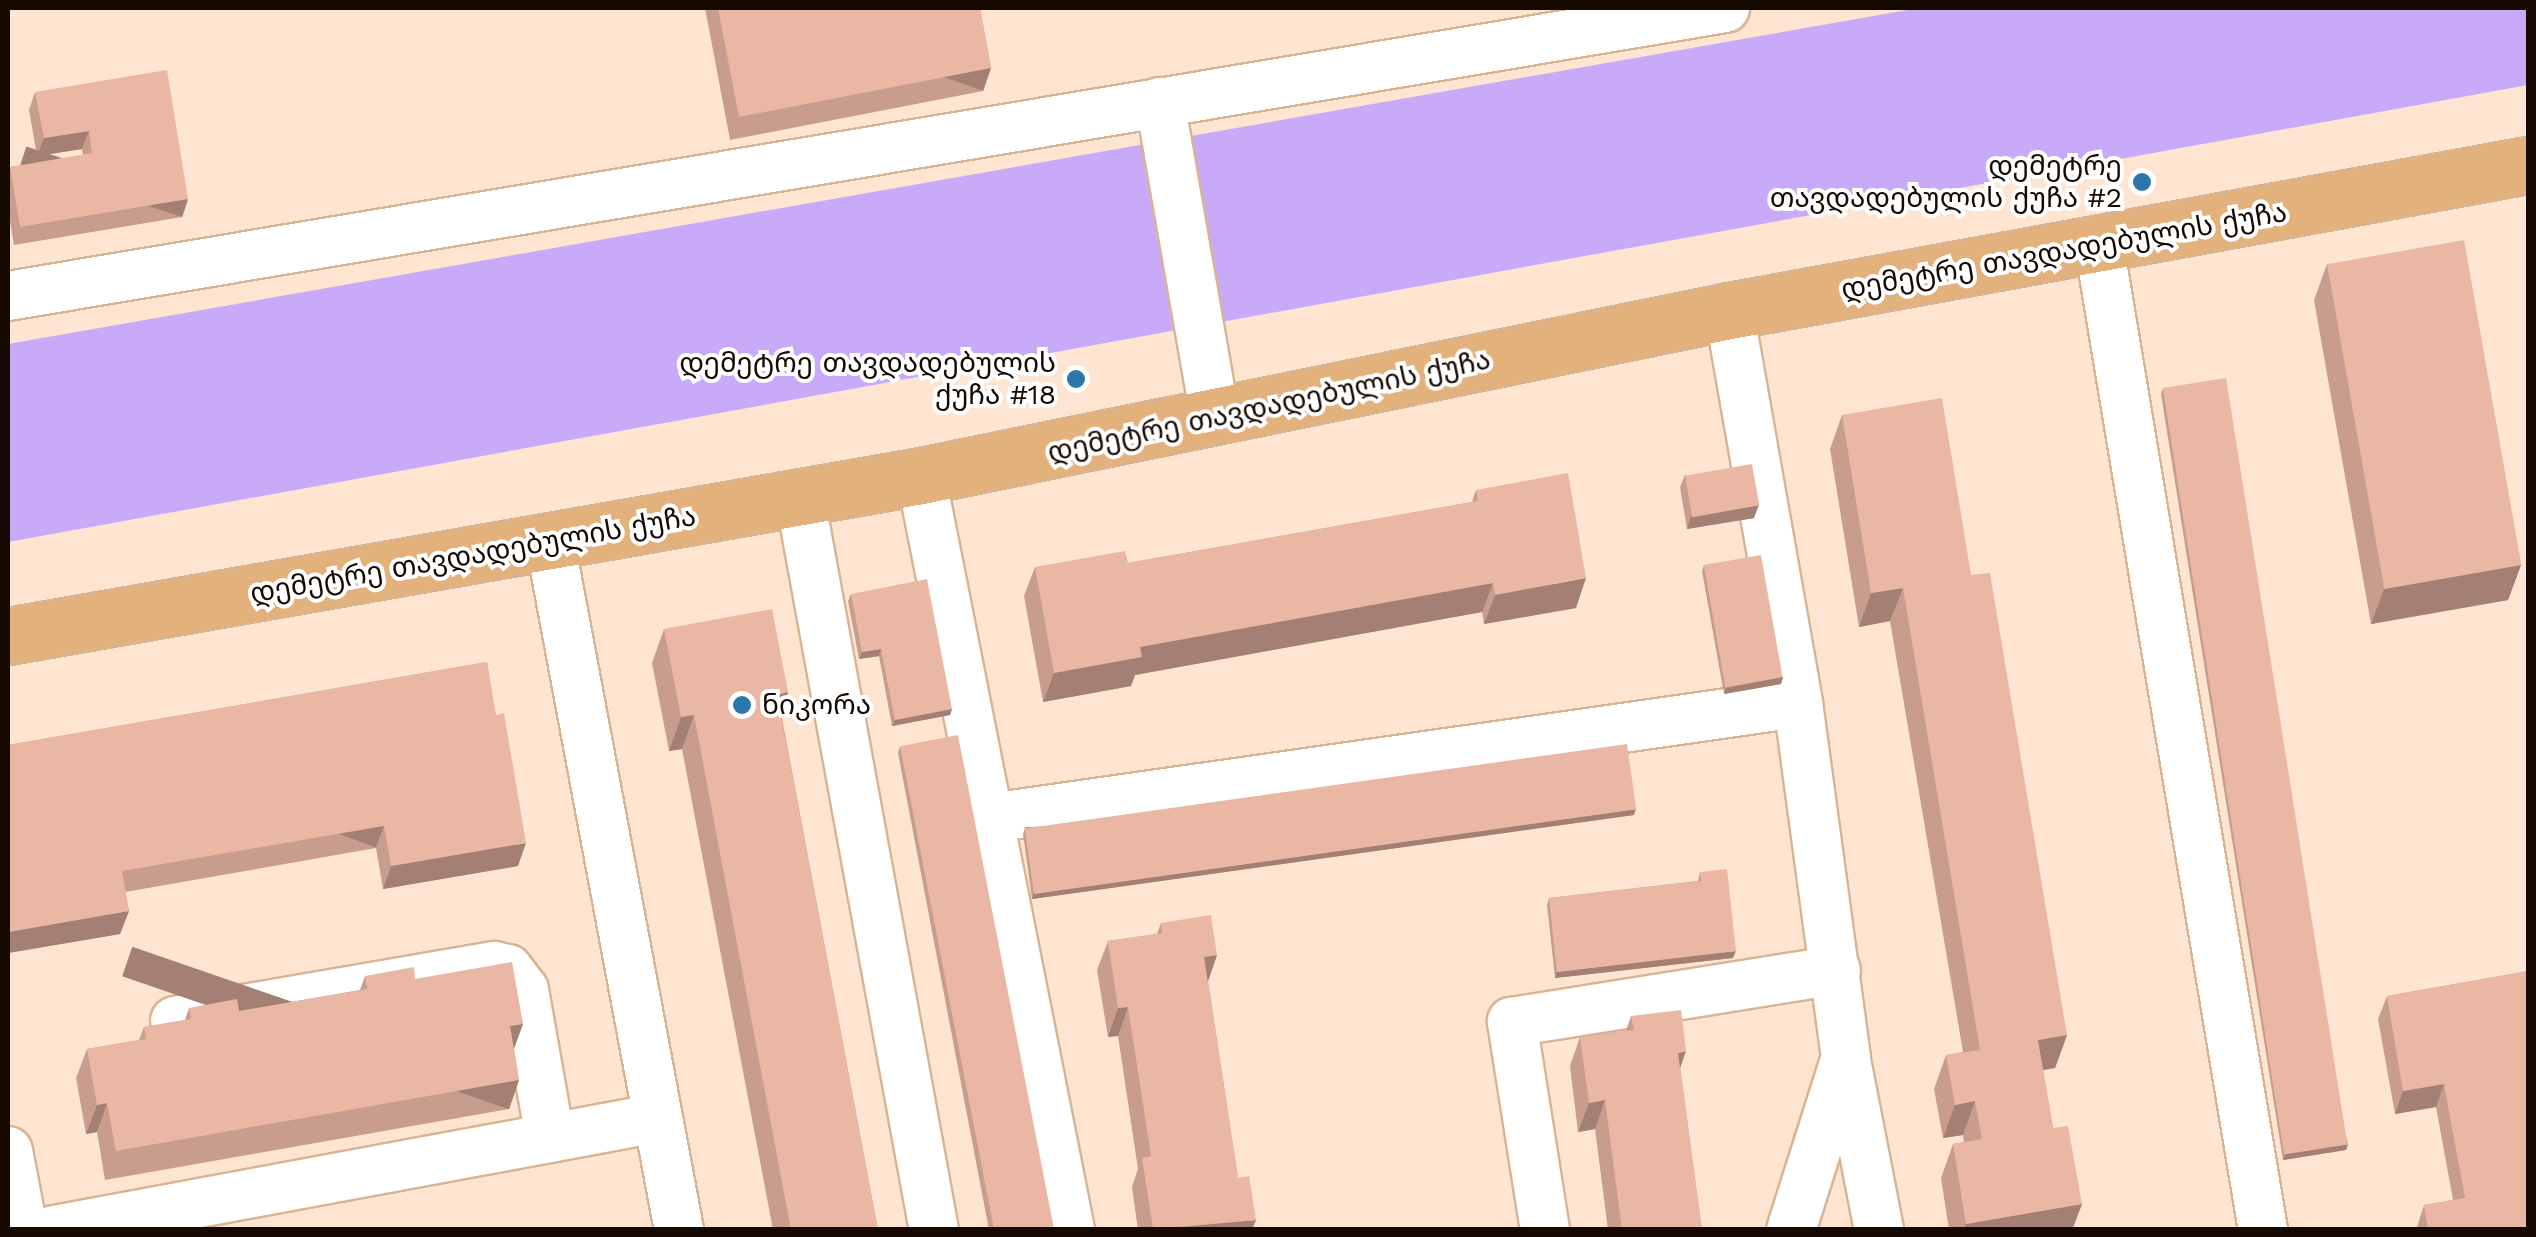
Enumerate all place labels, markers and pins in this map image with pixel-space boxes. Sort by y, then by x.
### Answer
place label: დემეტრე თავდადებულის ქუჩა #2 [1770,149,2122,215]
marker: დემეტრე თავდადებულის ქუჩა #2 [2131,171,2153,193]
place label: დემეტრე თავდადებულის ქუჩა #18 [679,346,1056,412]
marker: დემეტრე თავდადებულის ქუჩა #18 [1065,368,1087,390]
place label: ნიკორა [762,688,871,722]
marker: ნიკორა [731,694,753,716]

